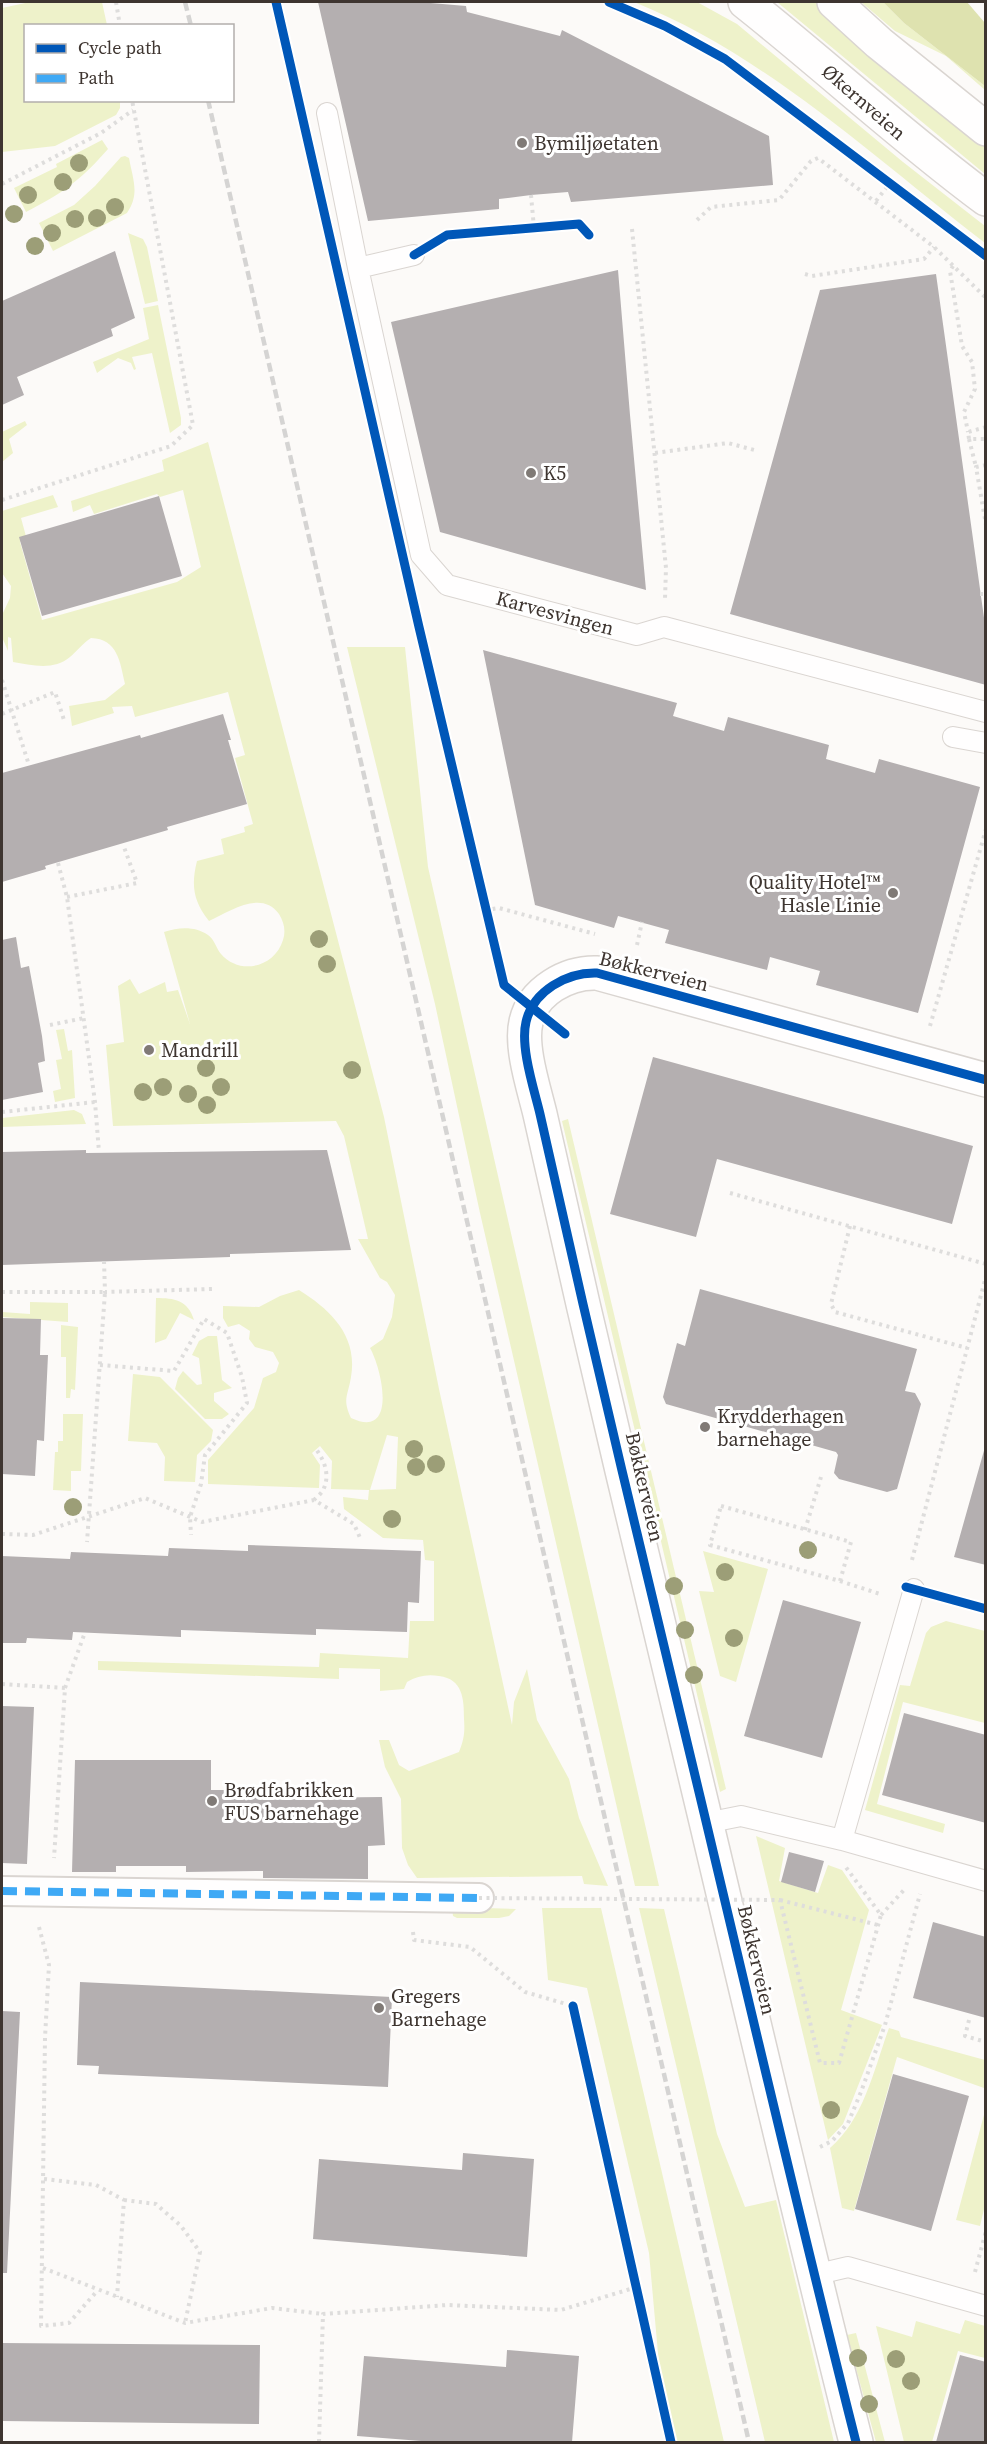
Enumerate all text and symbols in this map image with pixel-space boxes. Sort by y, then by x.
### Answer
legend [24,24,234,102]
text: Cycle path [78,35,162,60]
street label: Økernveien [816,58,912,146]
text: Path [78,65,115,90]
place label: Bymiljøetaten [534,129,659,157]
marker: Bymiljøetaten [515,136,529,150]
place label: K5 [543,459,566,487]
marker: K5 [524,466,538,480]
street label: Karvesvingen [493,584,617,642]
place label: Quality Hotel™ Hasle Linie [749,868,881,919]
marker: Quality Hotel™ Hasle Linie [886,886,900,900]
street label: Bøkkerveien [596,944,712,998]
place label: Mandrill [161,1036,239,1064]
marker: Mandrill [142,1043,156,1057]
place label: Krydderhagen barnehage [717,1402,844,1453]
marker: Krydderhagen barnehage [698,1420,712,1434]
street label: Bøkkerveien [619,1429,671,1545]
place label: Brødfabrikken FUS barnehage [224,1776,359,1827]
marker: Brødfabrikken FUS barnehage [205,1794,219,1808]
street label: Bøkkerveien [731,1902,783,2018]
place label: Gregers Barnehage [391,1982,487,2033]
marker: Gregers Barnehage [372,2001,386,2015]

